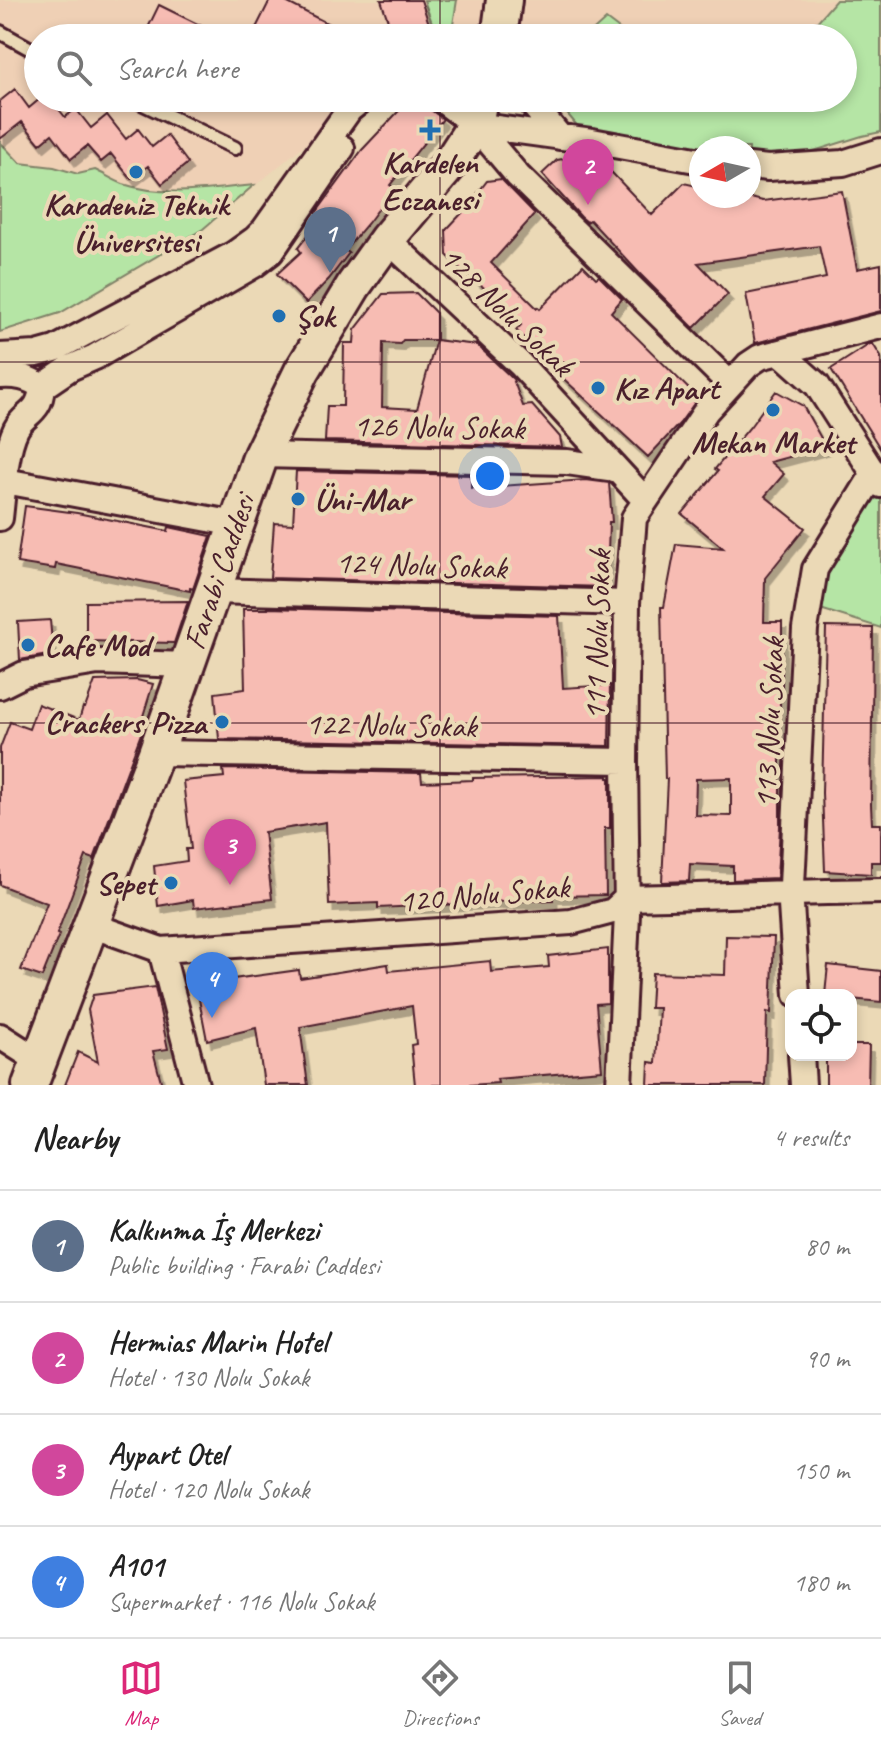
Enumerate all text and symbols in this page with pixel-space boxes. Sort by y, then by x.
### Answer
search box [24,24,857,112]
icon: search [52,46,96,90]
text: Search here [116,49,238,87]
marker: Kardelen Eczanesi [421,121,439,139]
north arrow [689,136,761,208]
pin: 2 [562,139,614,205]
place label: Kardelen Eczanesi [382,142,483,220]
marker: Karadeniz Teknik Üniversitesi [127,163,145,181]
place label: Karadeniz Teknik Üniversitesi [44,184,231,262]
pin: 1 [304,207,356,273]
street label: 128 Nolu Sokak [431,237,584,387]
place label: Şok [295,296,337,337]
marker: Şok [270,307,288,325]
place label: Kız Apart [614,368,722,409]
marker: Kız Apart [589,379,607,397]
marker: Mekan Market [764,401,782,419]
street label: 126 Nolu Sokak [353,405,527,449]
place label: Mekan Market [691,422,858,463]
your location [470,456,510,496]
place label: Üni-Mar [314,479,413,520]
street label: Farabi Caddesi [173,485,266,655]
marker: Üni-Mar [289,490,307,508]
street label: 124 Nolu Sokak [335,542,509,589]
street label: 111 Nolu Sokak [574,547,621,721]
place label: Cafe Mod [44,625,154,666]
street label: 113 Nolu Sokak [744,634,794,809]
marker: Cafe Mod [19,636,37,654]
place label: Crackers Pizza [45,702,209,743]
street label: 122 Nolu Sokak [305,703,479,747]
marker: Crackers Pizza [213,713,231,731]
pin: 3 [204,819,256,885]
place label: Sepet [96,863,158,904]
street label: 120 Nolu Sokak [397,866,573,922]
marker: Sepet [162,874,180,892]
pin: 4 [186,952,238,1018]
map controls [785,989,857,1061]
button: locate [785,989,857,1061]
text: Nearby [32,1116,118,1159]
text: 4 results [773,1121,849,1154]
text: Kalkınma İş Merkezi [108,1211,319,1249]
text: 1 [52,1230,64,1263]
text: 80 m [805,1230,849,1263]
text: Public building · Farabi Caddesi [108,1249,380,1282]
text: Hermias Marin Hotel [108,1323,327,1361]
text: 2 [52,1342,64,1375]
text: 90 m [805,1342,849,1375]
text: Hotel · 130 Nolu Sokak [108,1361,309,1394]
text: Aypart Otel [108,1435,226,1473]
text: 3 [52,1454,64,1487]
text: 150 m [793,1454,849,1487]
text: Hotel · 120 Nolu Sokak [108,1473,309,1506]
text: A101 [108,1547,164,1585]
text: 4 [52,1566,64,1599]
text: 180 m [793,1566,849,1599]
text: Supermarket · 116 Nolu Sokak [108,1585,375,1618]
tab: Map [119,1656,163,1732]
tab: Directions [402,1656,479,1732]
tab: Saved [718,1656,762,1732]

